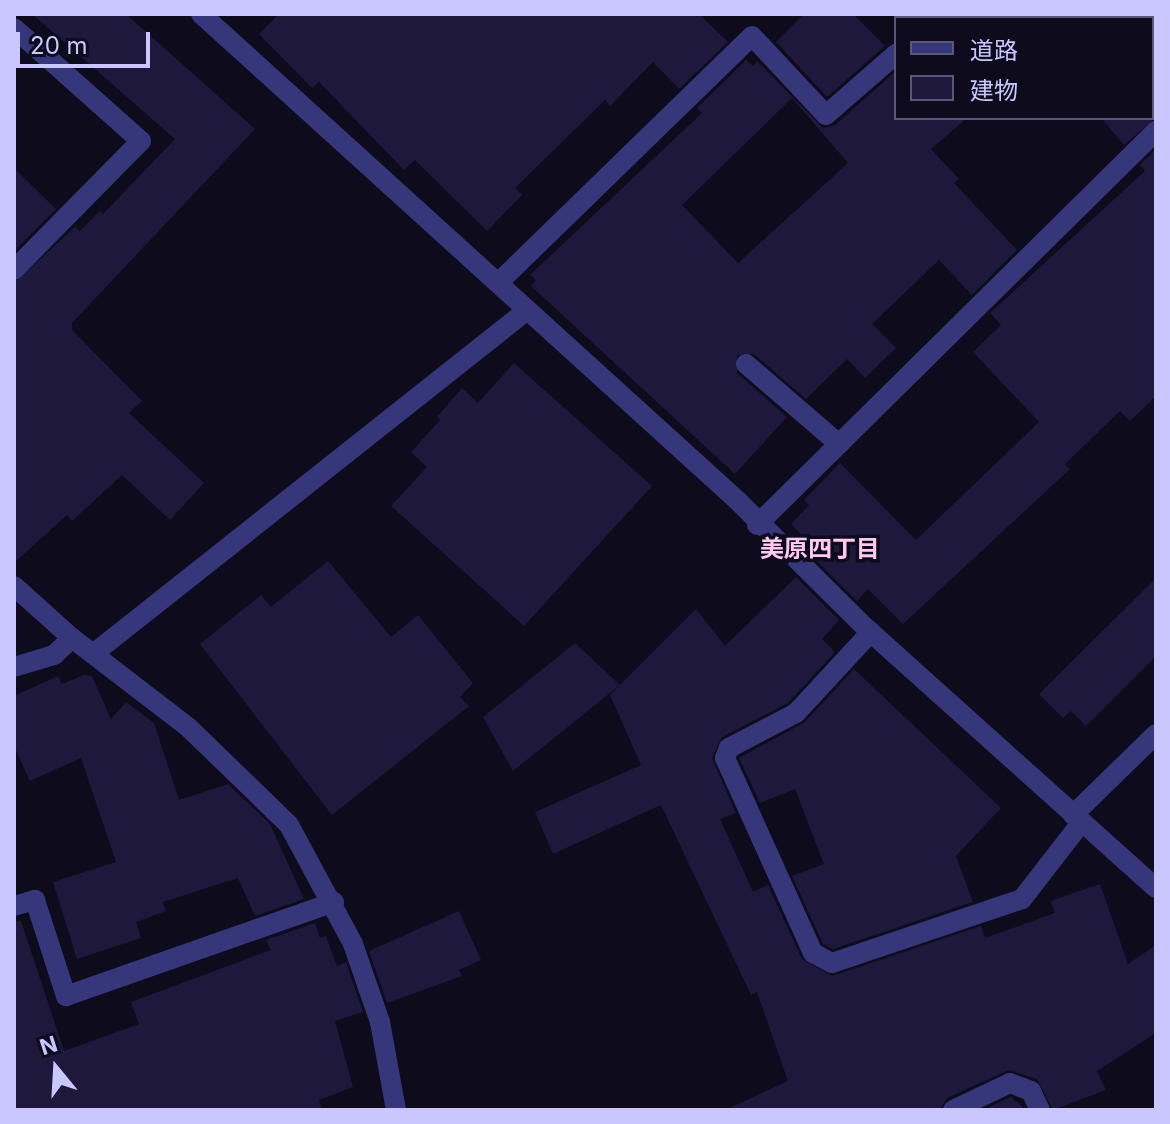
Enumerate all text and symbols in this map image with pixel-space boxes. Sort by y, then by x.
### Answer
scale bar [20,16,154,66]
legend [894,16,1154,120]
text: 20 m [30,31,88,60]
text: 道路 [970,36,1018,65]
text: 建物 [970,76,1018,105]
district label: 美原四丁目 [760,535,880,563]
north arrow [16,1028,96,1108]
text: N [37,1030,61,1060]

